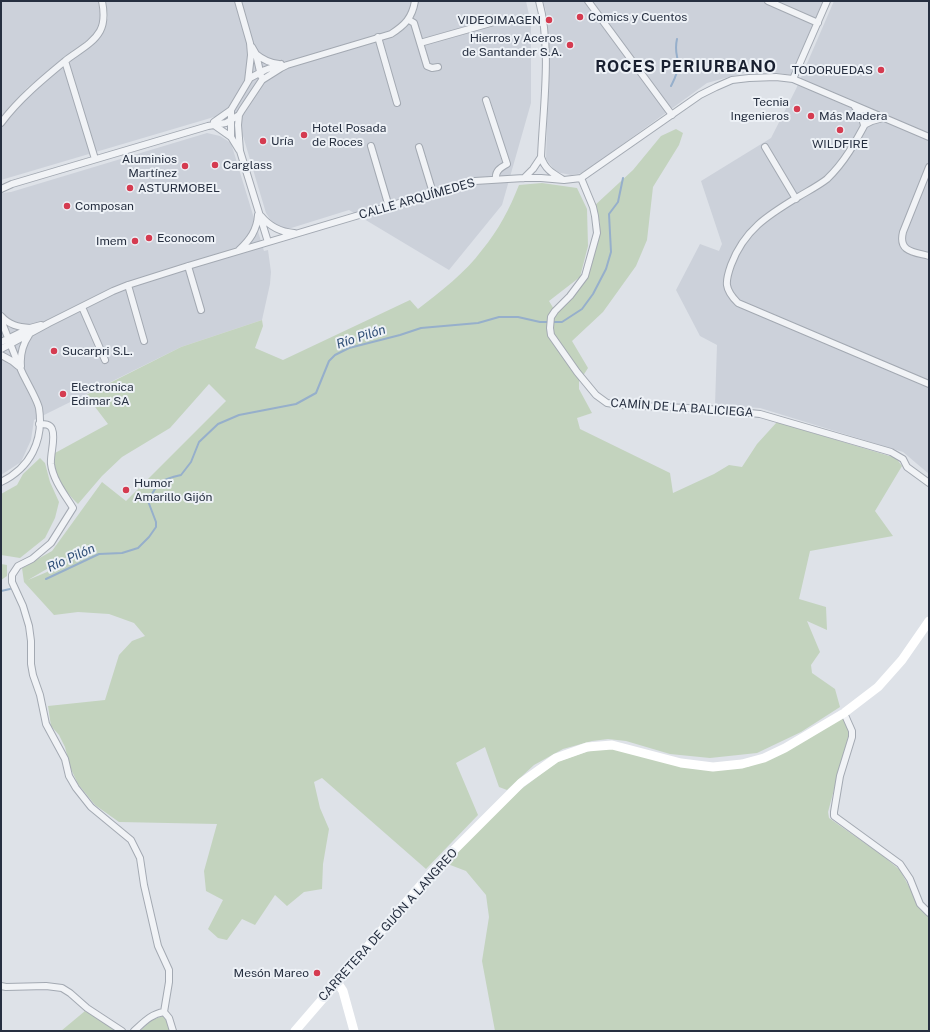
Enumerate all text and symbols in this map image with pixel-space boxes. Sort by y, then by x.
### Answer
place label: Comics y Cuentos [588,10,687,24]
marker: Comics y Cuentos [575,12,585,22]
place label: VIDEOIMAGEN [457,13,541,27]
marker: VIDEOIMAGEN [544,15,554,25]
place label: Hierros y Aceros de Santander S.A. [462,31,562,59]
marker: Hierros y Aceros de Santander S.A. [565,40,575,50]
district label: ROCES PERIURBANO [595,57,777,77]
place label: TODORUEDAS [792,63,873,77]
marker: TODORUEDAS [876,65,886,75]
place label: Tecnia Ingenieros [731,95,789,123]
marker: Tecnia Ingenieros [792,104,802,114]
place label: Más Madera [819,109,887,123]
marker: Más Madera [806,111,816,121]
place label: Hotel Posada de Roces [312,121,386,149]
marker: WILDFIRE [835,125,845,135]
marker: Hotel Posada de Roces [299,130,309,140]
place label: Uría [271,134,294,148]
marker: Uría [258,136,268,146]
place label: WILDFIRE [812,137,868,151]
place label: Aluminios Martínez [122,152,177,180]
place label: Carglass [223,158,272,172]
marker: Carglass [210,160,220,170]
marker: Aluminios Martínez [180,161,190,171]
street label: CALLE ARQUÍMEDES [357,176,477,222]
place label: ASTURMOBEL [138,181,220,195]
marker: ASTURMOBEL [125,183,135,193]
place label: Composan [75,199,134,213]
marker: Composan [62,201,72,211]
place label: Econocom [157,231,215,245]
marker: Econocom [144,233,154,243]
place label: Imem [96,234,127,248]
marker: Imem [130,236,140,246]
water label: Río Pilón [334,322,388,352]
place label: Sucarpri S.L. [62,344,133,358]
marker: Sucarpri S.L. [49,346,59,356]
place label: Electronica Edimar SA [71,380,134,408]
marker: Electronica Edimar SA [58,389,68,399]
street label: CAMÍN DE LA BALICIEGA [610,396,754,420]
place label: Humor Amarillo Gijón [134,476,212,504]
marker: Humor Amarillo Gijón [121,485,131,495]
water label: Río Pilón [45,541,97,575]
street label: CARRETERA DE GIJÓN A LANGREO [316,846,460,1004]
place label: Mesón Mareo [234,966,309,980]
marker: Mesón Mareo [312,968,322,978]

